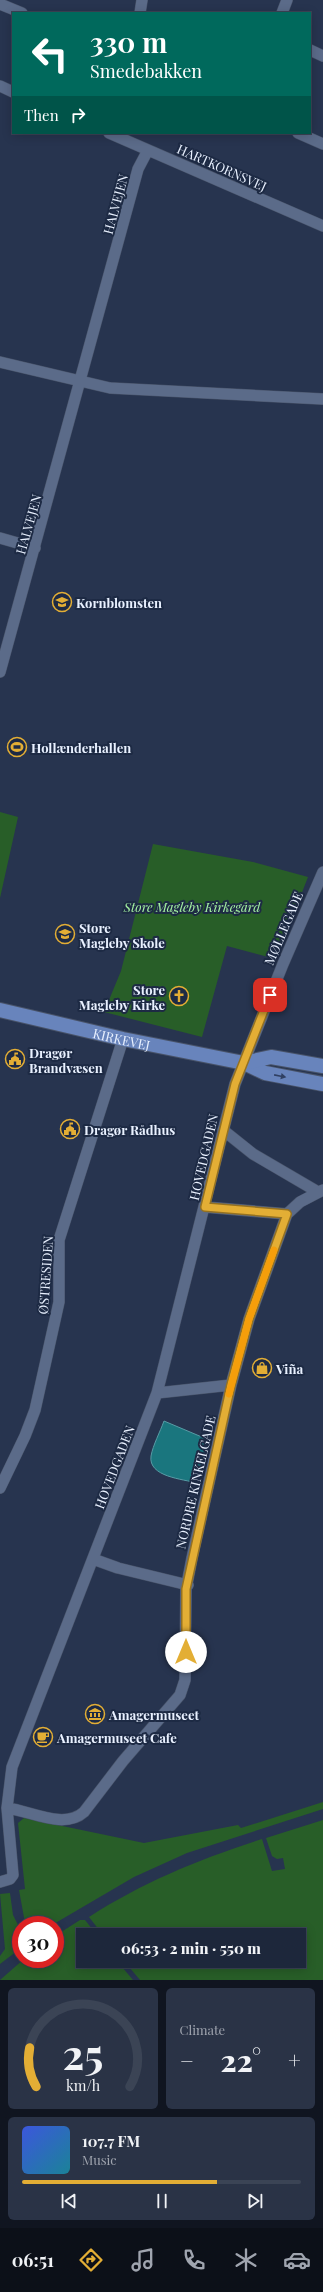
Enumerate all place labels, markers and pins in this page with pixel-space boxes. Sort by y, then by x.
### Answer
school or university icon: Kornblomsten [51,591,73,613]
place label: Kornblomsten [76,594,162,611]
sports icon: Hollænderhallen [6,736,28,758]
place label: Hollænderhallen [31,739,131,756]
place label: Store Magleby Skole [79,919,165,951]
school or university icon: Store Magleby Skole [54,923,76,945]
pin [253,978,287,1012]
place label: Store Magleby Kirke [79,981,165,1013]
church icon: Store Magleby Kirke [168,985,190,1007]
place label: Dragør Brandvæsen [29,1044,103,1076]
public building icon: Dragør Brandvæsen [4,1048,26,1070]
public building icon: Dragør Rådhus [59,1118,81,1140]
place label: Dragør Rådhus [84,1121,175,1138]
shop icon: Viña [251,1357,273,1379]
place label: Viña [275,1360,303,1377]
museum icon: Amagermuseet [84,1703,106,1725]
place label: Amagermuseet [108,1706,199,1723]
cafe icon: Amagermuseet Cafe [32,1726,54,1748]
place label: Amagermuseet Cafe [56,1729,177,1746]

